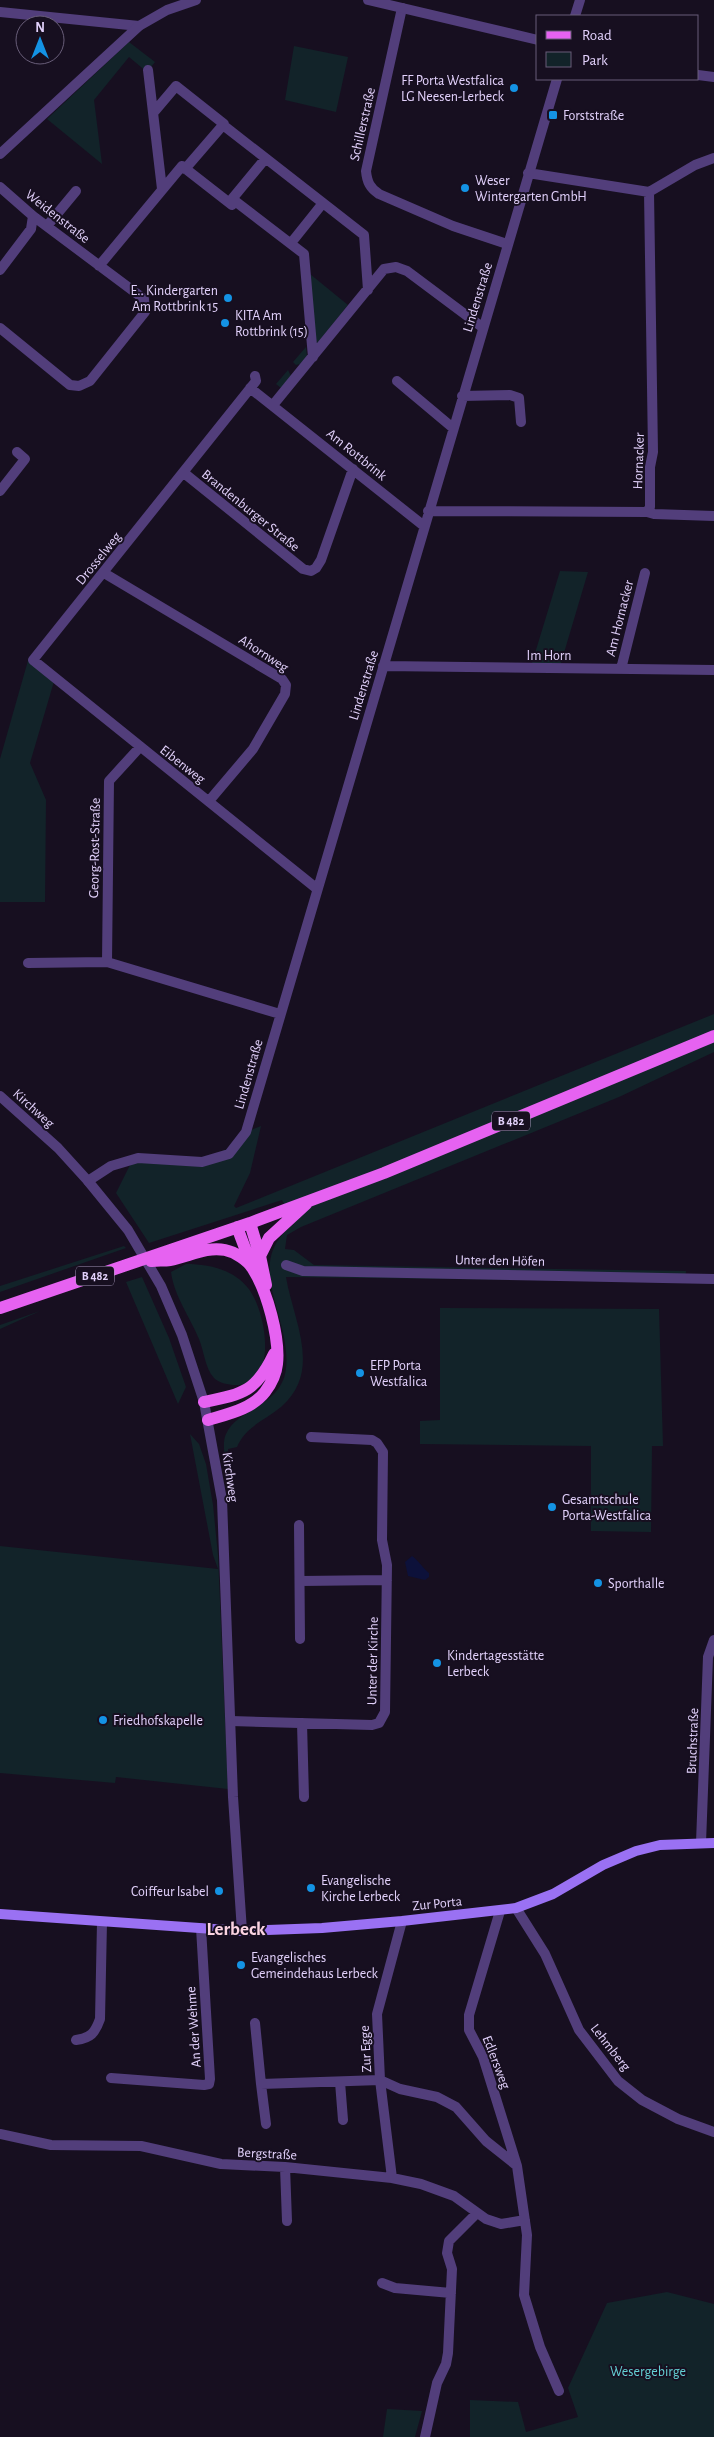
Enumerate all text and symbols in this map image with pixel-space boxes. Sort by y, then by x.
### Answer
north arrow [15,15,65,65]
legend [536,15,699,80]
text: N [35,21,45,35]
text: Road [582,28,612,43]
text: Park [582,53,608,68]
place label: FF Porta Westfalica LG Neesen-Lerbeck [401,74,505,104]
marker: FF Porta Westfalica LG Neesen-Lerbeck [508,82,520,94]
street label: Schillerstraße [348,86,378,162]
marker: Forststraße [547,109,559,121]
place label: Forststraße [563,109,624,123]
place label: Weser Wintergarten GmbH [475,174,587,204]
marker: Weser Wintergarten GmbH [459,182,471,194]
street label: Weidenstraße [23,187,92,246]
street label: Lindenstraße [461,261,495,334]
place label: E.. Kindergarten Am Rottbrink 15 [131,284,218,314]
marker: E.. Kindergarten Am Rottbrink 15 [222,292,234,304]
place label: KITA Am Rottbrink (15) [235,309,308,339]
marker: KITA Am Rottbrink (15) [219,317,231,329]
street label: Am Rottbrink [324,426,390,484]
street label: Hornacker [631,432,647,490]
street label: Brandenburger Straße [199,467,302,554]
street label: Drosselweg [73,530,124,588]
street label: Am Hornacker [604,578,636,658]
street label: Ahornweg [236,633,291,675]
street label: Lindenstraße [347,649,381,722]
street label: Im Horn [527,649,571,663]
street label: Eibenweg [157,743,208,787]
street label: Georg-Rost-Straße [87,798,103,898]
street label: Lindenstraße [232,1038,266,1111]
street label: Kirchweg [10,1087,57,1131]
road number: B 482 [492,1112,530,1130]
street label: Unter den Höfen [455,1253,545,1269]
road number: B 482 [76,1266,114,1285]
place label: EFP Porta Westfalica [370,1359,428,1389]
marker: EFP Porta Westfalica [354,1367,366,1379]
street label: Kirchweg [220,1451,240,1503]
place label: Gesamtschule Porta-Westfalica [562,1493,652,1523]
marker: Gesamtschule Porta-Westfalica [546,1501,558,1513]
marker: Sporthalle [592,1577,604,1589]
place label: Sporthalle [608,1577,665,1591]
street label: Unter der Kirche [365,1617,381,1705]
place label: Kindertagesstätte Lerbeck [447,1649,544,1679]
marker: Kindertagesstätte Lerbeck [431,1657,443,1669]
street label: Bruchstraße [685,1708,701,1774]
marker: Friedhofskapelle [97,1714,109,1726]
place label: Friedhofskapelle [113,1714,203,1728]
place label: Evangelische Kirche Lerbeck [321,1874,401,1904]
marker: Evangelische Kirche Lerbeck [305,1882,317,1894]
place label: Coiffeur Isabel [131,1885,209,1899]
marker: Coiffeur Isabel [213,1885,225,1897]
street label: Zur Porta [412,1894,463,1914]
district label: Lerbeck [206,1920,266,1939]
place label: Evangelisches Gemeindehaus Lerbeck [251,1951,379,1981]
marker: Evangelisches Gemeindehaus Lerbeck [235,1959,247,1971]
street label: An der Wehme [184,1986,204,2068]
street label: Lehmberg [588,2021,633,2074]
street label: Zur Egge [358,2025,374,2073]
street label: Edlersweg [480,2034,513,2091]
street label: Bergstraße [237,2145,297,2163]
park label: Wesergebirge [610,2365,686,2379]

